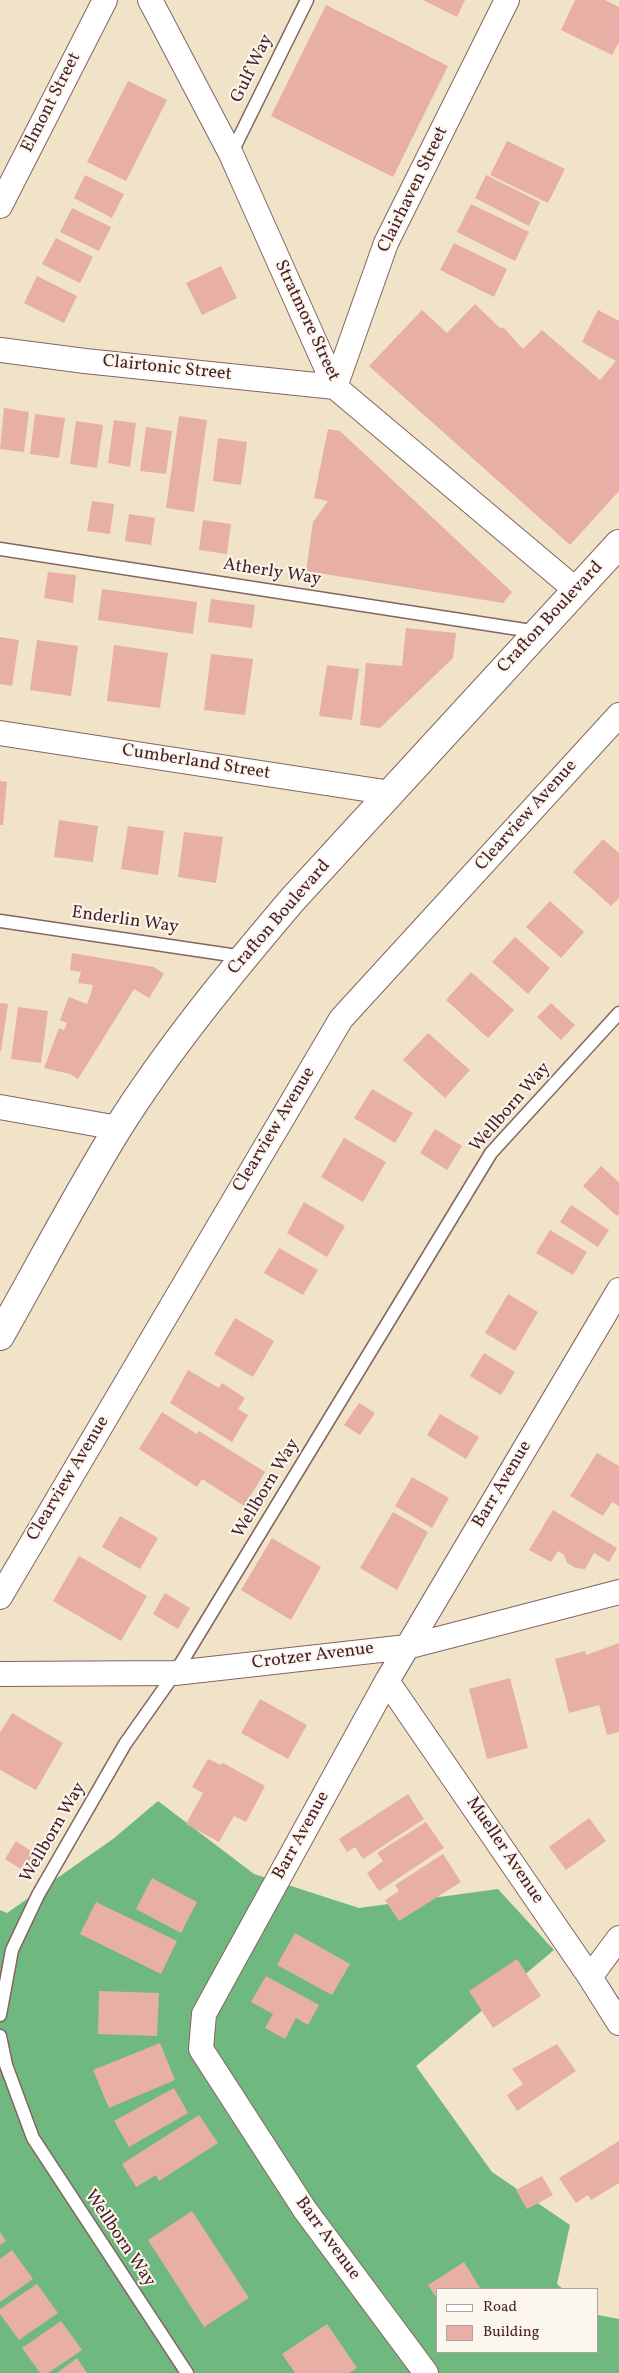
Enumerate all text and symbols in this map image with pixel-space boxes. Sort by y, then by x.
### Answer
street label: Gulf Way [227,31,279,107]
street label: Elmont Street [18,49,86,157]
street label: Clairhaven Street [374,123,454,257]
street label: Stratmore Street [268,257,344,385]
street label: Clairtonic Street [101,351,233,387]
street label: Atherly Way [221,555,323,591]
street label: Crafton Boulevard [494,558,608,678]
street label: Cumberland Street [120,741,272,785]
street label: Clearview Avenue [472,756,582,876]
street label: Crafton Boulevard [224,856,336,980]
street label: Enderlin Way [70,903,180,939]
street label: Wellborn Way [466,1059,556,1157]
street label: Clearview Avenue [229,1064,321,1196]
street label: Clearview Avenue [23,1413,115,1545]
street label: Wellborn Way [229,1435,305,1543]
street label: Barr Avenue [469,1438,537,1532]
street label: Crotzer Avenue [251,1639,375,1675]
street label: Wellborn Way [17,1779,91,1887]
street label: Barr Avenue [269,1788,335,1884]
street label: Mueller Avenue [460,1793,548,1909]
street label: Wellborn Way [79,2186,159,2292]
street label: Barr Avenue [290,2193,364,2285]
legend [436,2288,599,2353]
text: Road [483,2297,517,2318]
text: Building [483,2322,539,2343]

